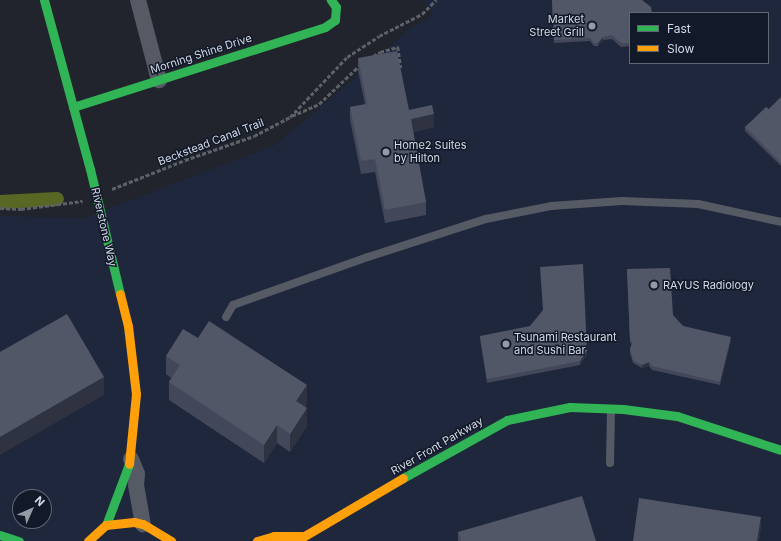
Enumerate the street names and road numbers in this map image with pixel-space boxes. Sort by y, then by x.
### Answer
street label: Morning Shine Drive [149,31,253,77]
street label: Beckstead Canal Trail [156,116,266,168]
street label: Riverstone Way [88,186,120,268]
street label: River Front Parkway [389,414,485,478]

